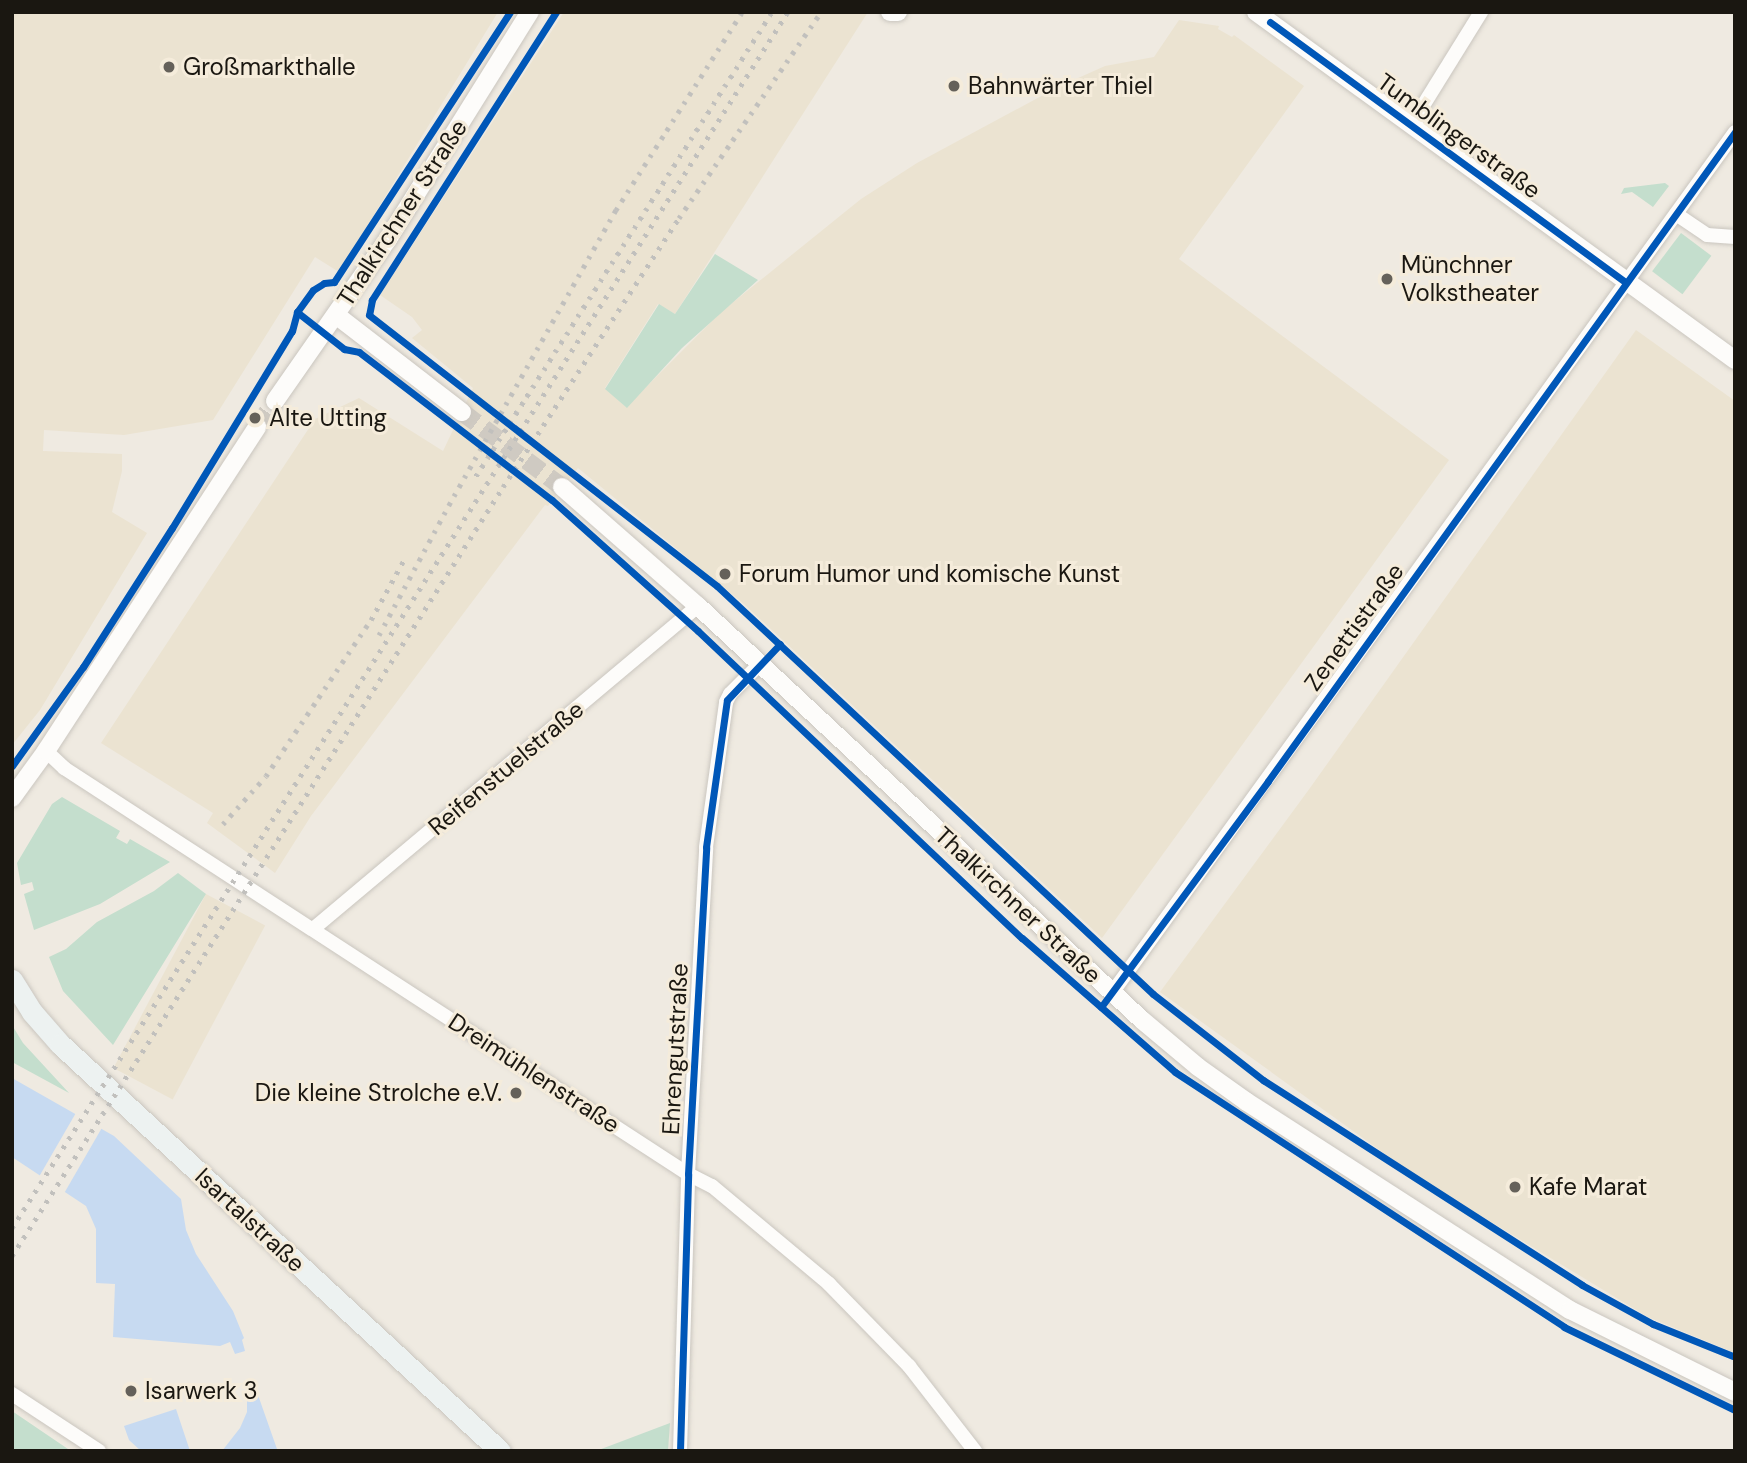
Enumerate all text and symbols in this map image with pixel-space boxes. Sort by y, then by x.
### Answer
place label: Großmarkthalle [183,53,356,81]
marker: Großmarkthalle [161,59,177,75]
street label: Tumblingerstraße [1372,67,1546,205]
place label: Bahnwärter Thiel [968,72,1153,100]
marker: Bahnwärter Thiel [946,78,962,94]
street label: Thalkirchner Straße [331,114,473,312]
place label: Münchner Volkstheater [1401,251,1539,307]
marker: Münchner Volkstheater [1379,271,1395,287]
place label: Alte Utting [269,404,387,432]
marker: Alte Utting [247,410,263,426]
street label: Zenettistraße [1298,558,1410,696]
place label: Forum Humor und komische Kunst [739,560,1120,588]
marker: Forum Humor und komische Kunst [717,566,733,582]
street label: Reifenstuelstraße [423,695,589,841]
street label: Thalkirchner Straße [929,821,1107,989]
street label: Ehrengutstraße [656,962,694,1136]
street label: Dreimühlenstraße [443,1007,625,1139]
place label: Die kleine Strolche e.V. [255,1079,502,1107]
marker: Die kleine Strolche e.V. [508,1085,524,1101]
street label: Isartalstraße [189,1162,311,1278]
place label: Kafe Marat [1529,1173,1647,1201]
marker: Kafe Marat [1507,1179,1523,1195]
place label: Isarwerk 3 [145,1377,258,1405]
marker: Isarwerk 3 [123,1383,139,1399]

